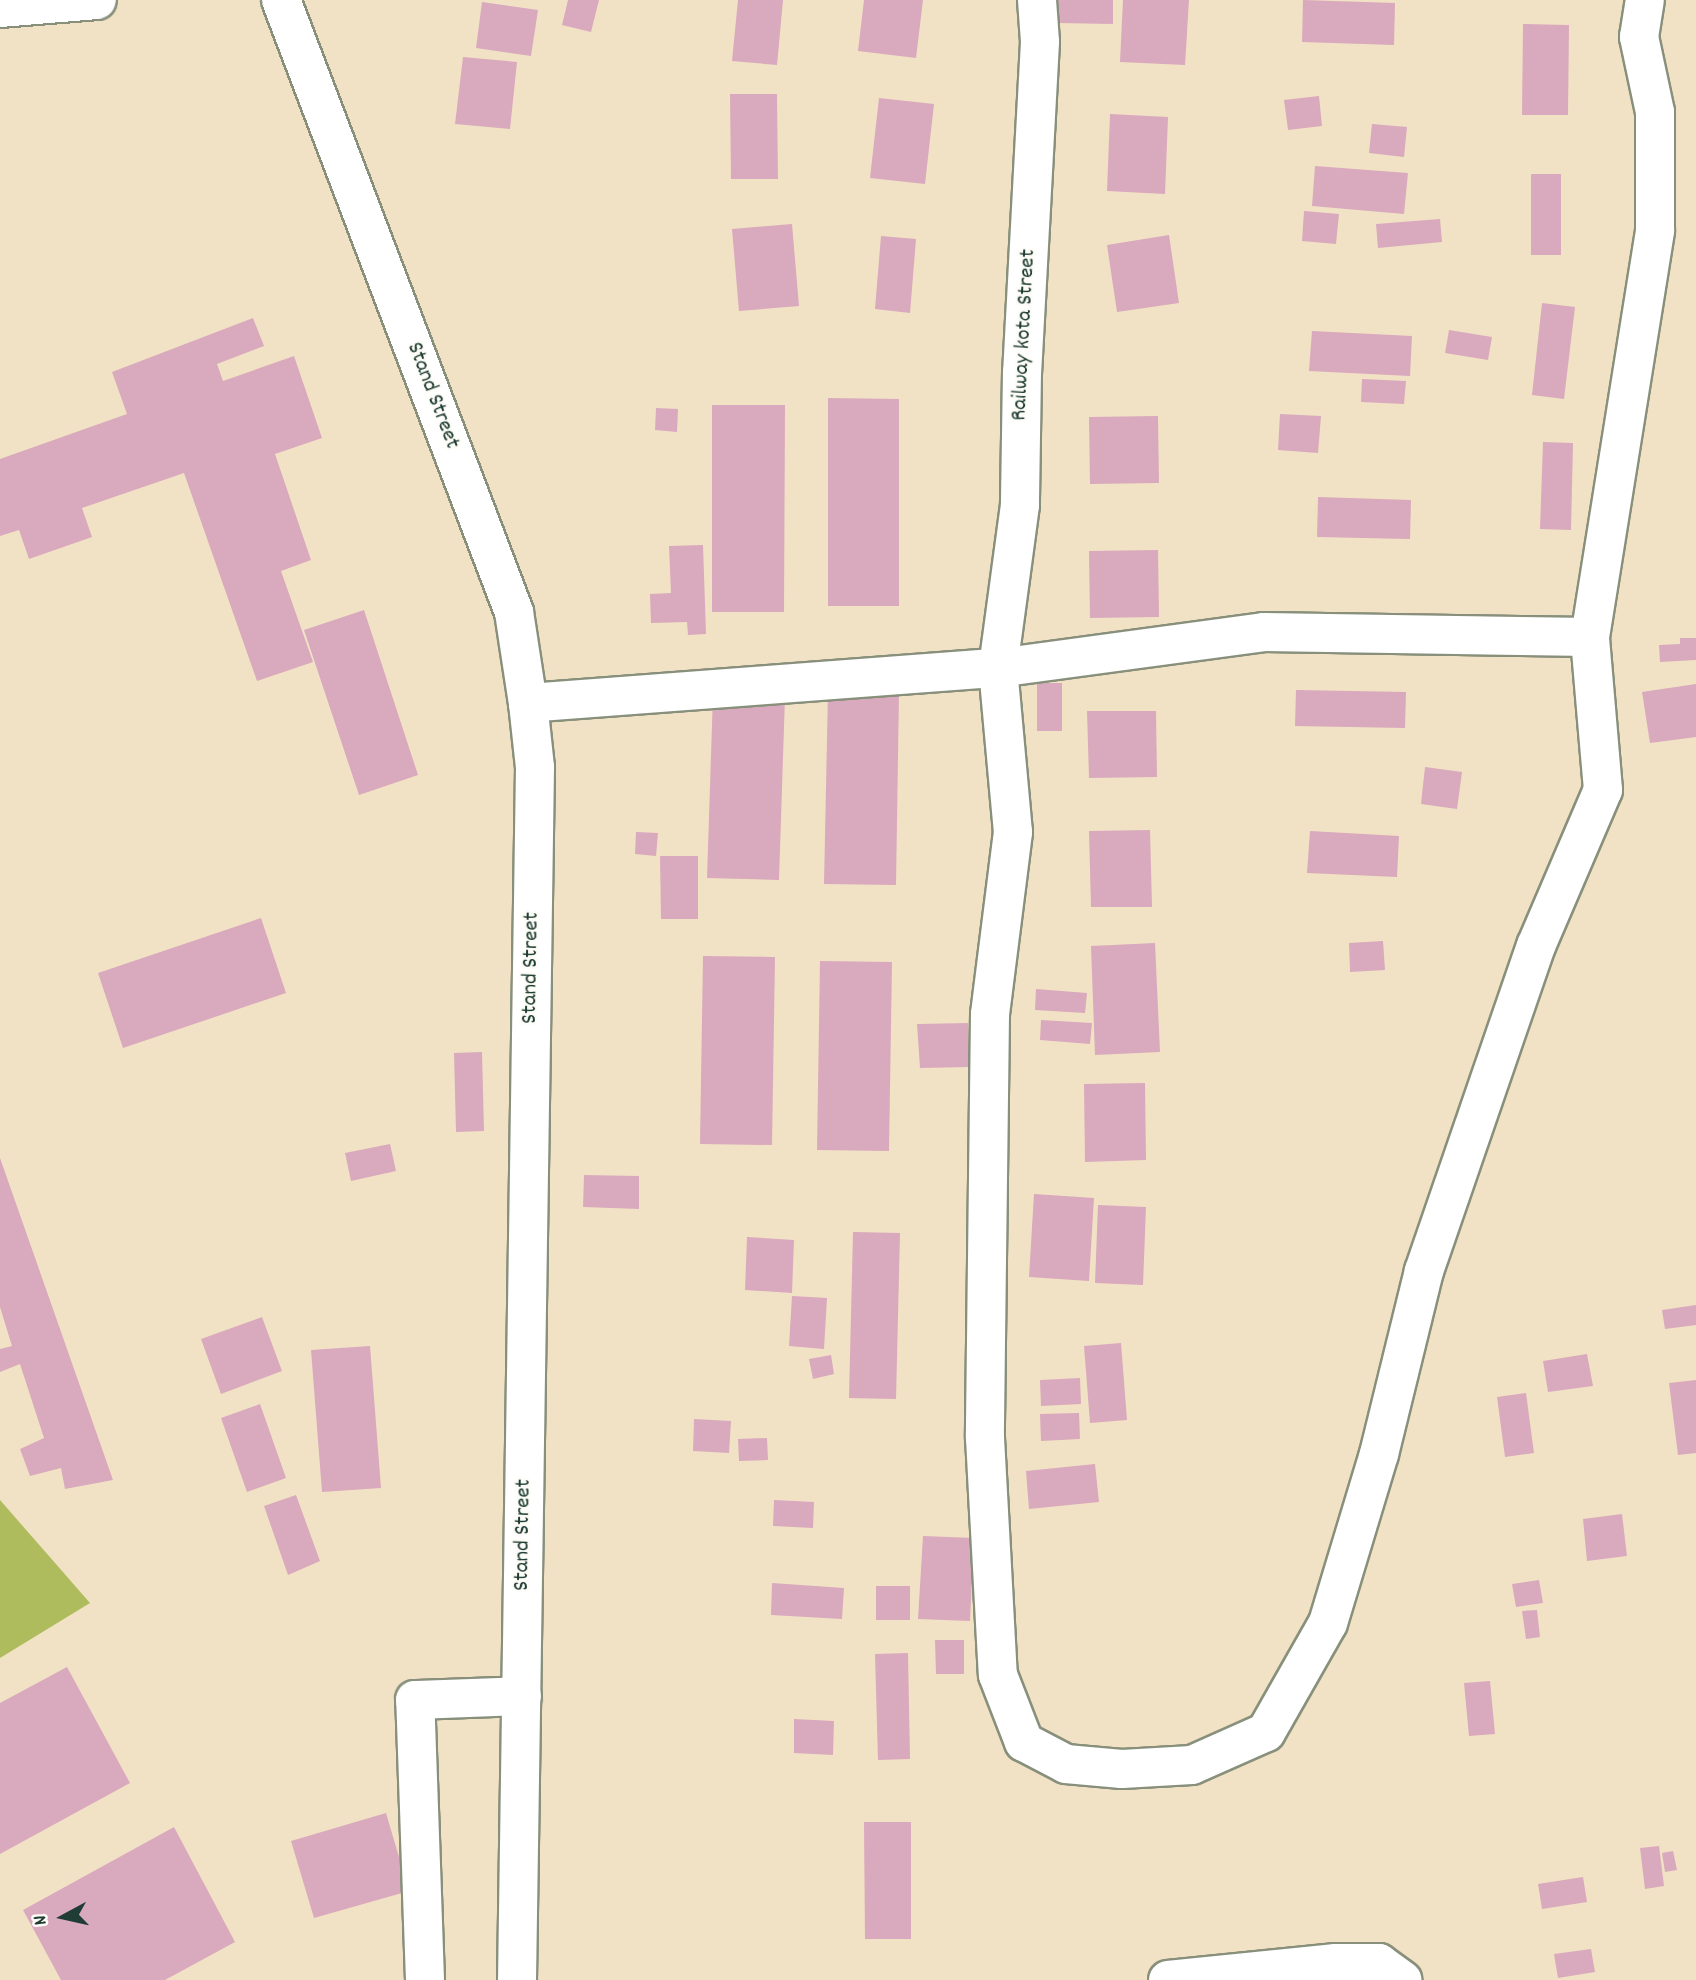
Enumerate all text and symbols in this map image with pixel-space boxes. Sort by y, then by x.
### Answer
street label: Railway kota Street [1007,248,1043,422]
street label: Stand Street [399,339,465,453]
street label: Stand Street [517,912,547,1024]
street label: Stand Street [509,1479,539,1591]
north arrow [28,1882,98,1952]
text: N [28,1913,56,1927]

